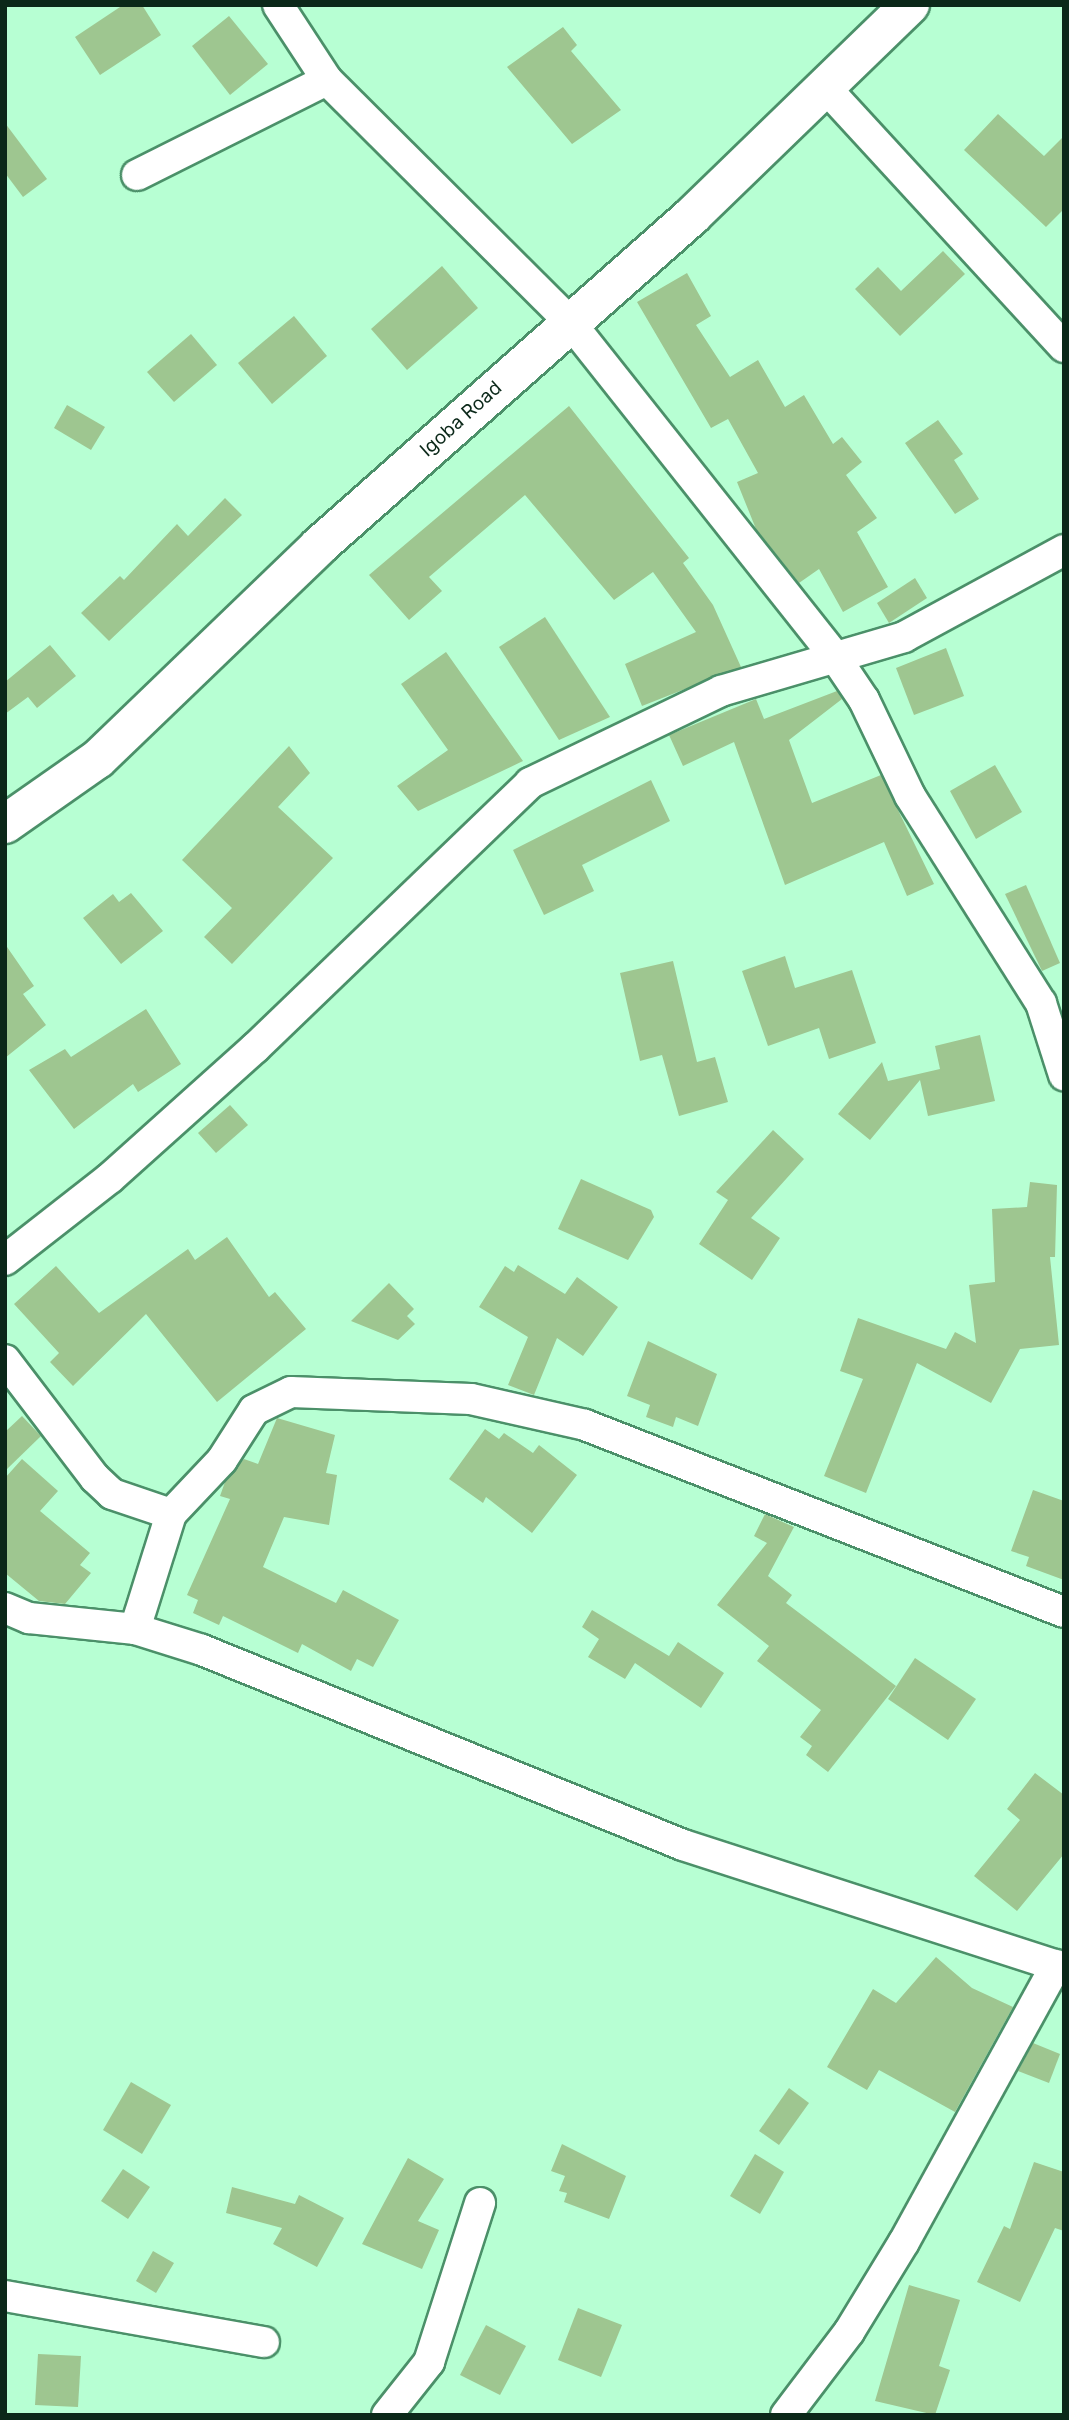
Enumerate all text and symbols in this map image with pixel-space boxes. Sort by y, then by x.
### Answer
street label: Igoba Road [416,376,506,462]

